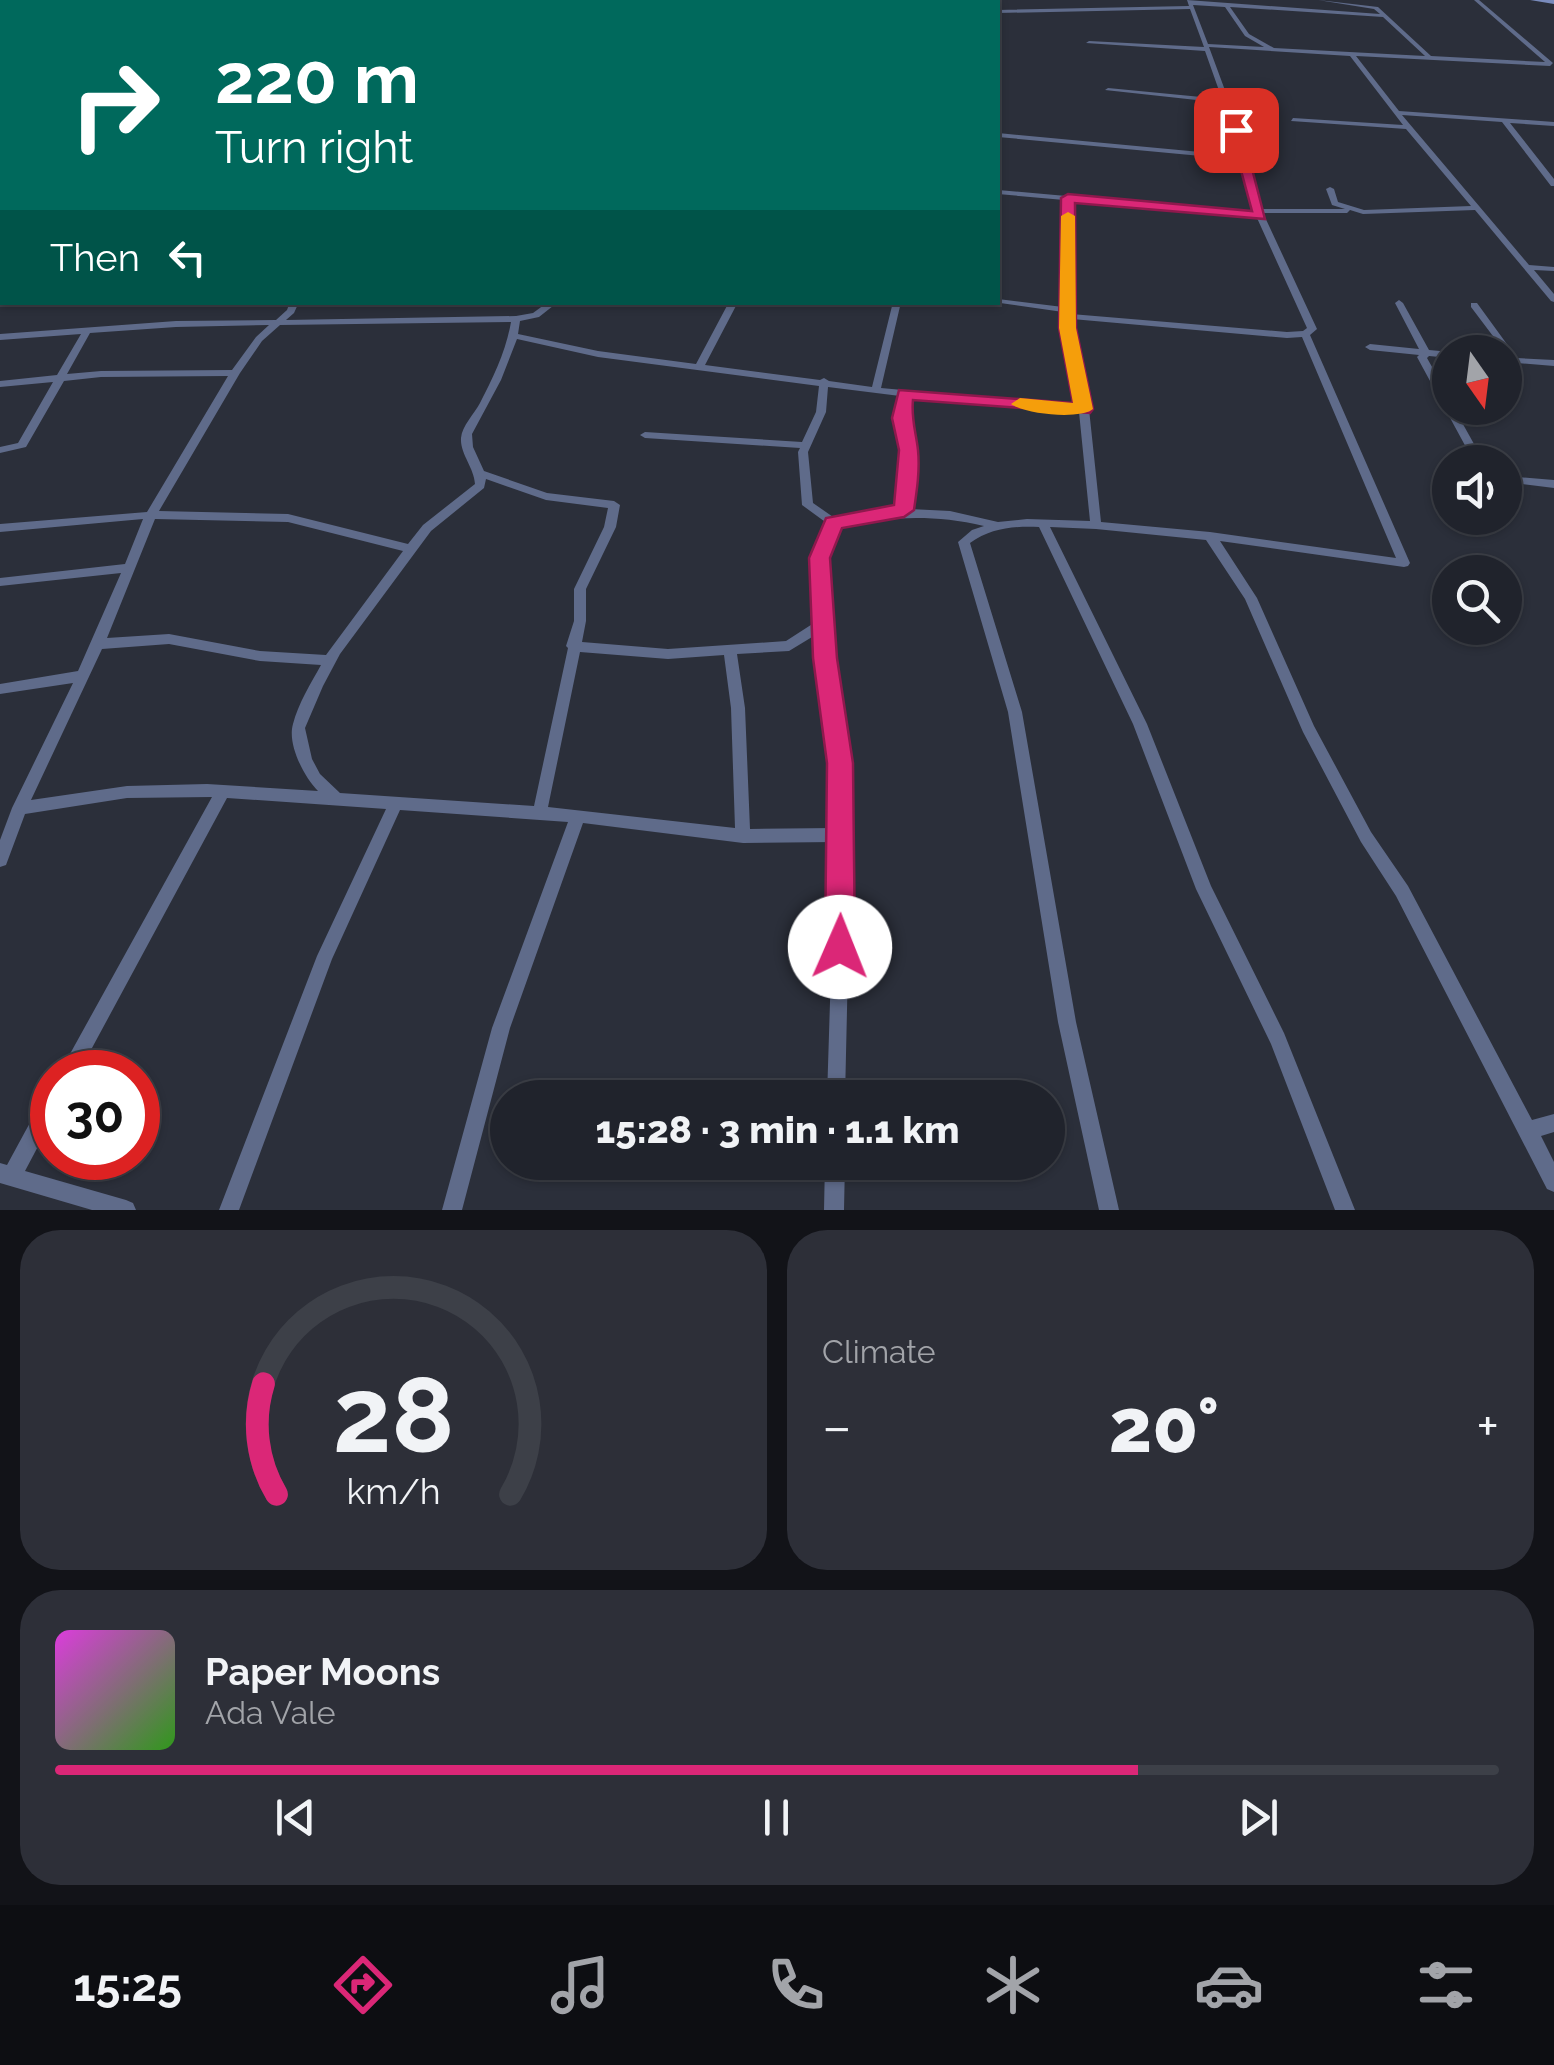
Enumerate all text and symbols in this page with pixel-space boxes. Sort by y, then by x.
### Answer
text: 220 m [215,37,419,119]
icon: right [50,40,180,170]
pin [1194,88,1279,173]
icon: arrive [1209,103,1264,158]
text: Turn right [215,121,413,174]
icon: left [160,230,215,285]
text: Then [50,235,140,280]
north arrow [1432,335,1522,425]
map controls [1432,335,1522,645]
button: sound [1432,445,1522,535]
button: search [1432,555,1522,645]
position arrow [788,895,892,999]
speed limit sign: 30 [30,1050,160,1180]
text: 15:28 · 3 min · 1.1 km [596,1107,959,1152]
text: Climate [822,1333,936,1370]
text: 28 [333,1354,454,1476]
text: 20° [1109,1381,1219,1470]
text: − [822,1394,852,1459]
text: + [1476,1394,1499,1459]
text: km/h [346,1470,441,1512]
text: Paper Moons [205,1649,440,1694]
text: Ada Vale [205,1694,336,1731]
icon: previous [268,1790,323,1845]
icon: pause [749,1790,804,1845]
icon: next [1231,1790,1286,1845]
icon: directions [328,1950,398,2020]
icon: music [545,1950,615,2020]
icon: phone [761,1950,831,2020]
icon: climate [978,1950,1048,2020]
icon: car [1194,1950,1264,2020]
icon: filters [1411,1950,1481,2020]
text: 15:25 [73,1959,182,2012]

